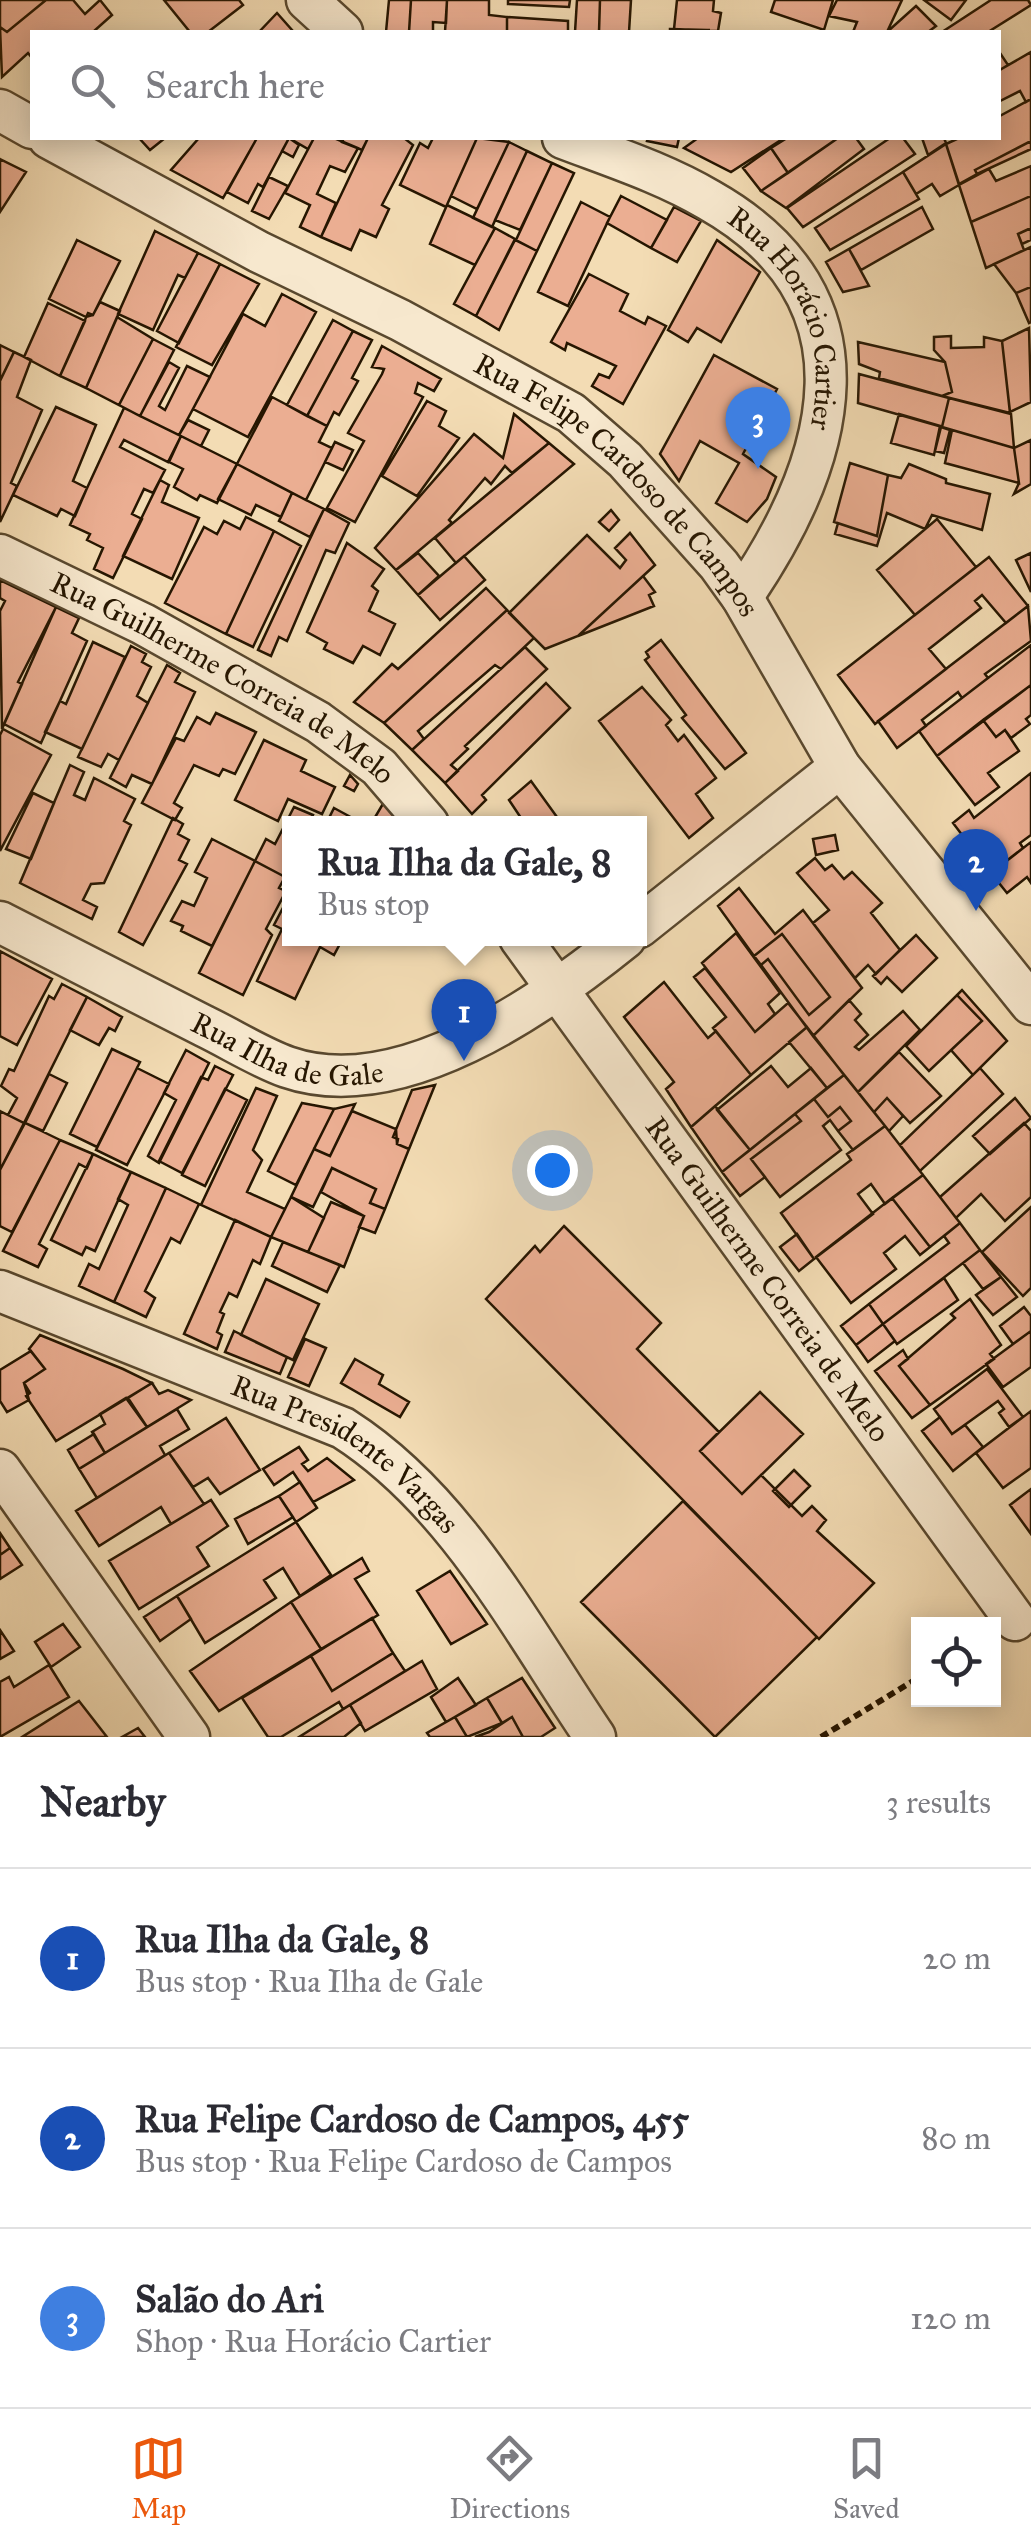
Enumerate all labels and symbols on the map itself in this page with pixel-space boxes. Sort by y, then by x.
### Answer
street label: Rua Horácio Cartier [721,199,844,434]
street label: Rua Felipe Cardoso de Campos [468,346,767,623]
pin: 3 [726,386,790,469]
street label: Rua Guilherme Correia de Melo [45,564,403,791]
pin: 2 [944,828,1008,911]
pin: 1 [432,978,496,1061]
street label: Rua Ilha de Gale [185,1005,386,1094]
street label: Rua Guilherme Correia de Melo [638,1110,898,1449]
your location [527,1145,578,1196]
street label: Rua Presidente Vargas [226,1367,467,1541]

